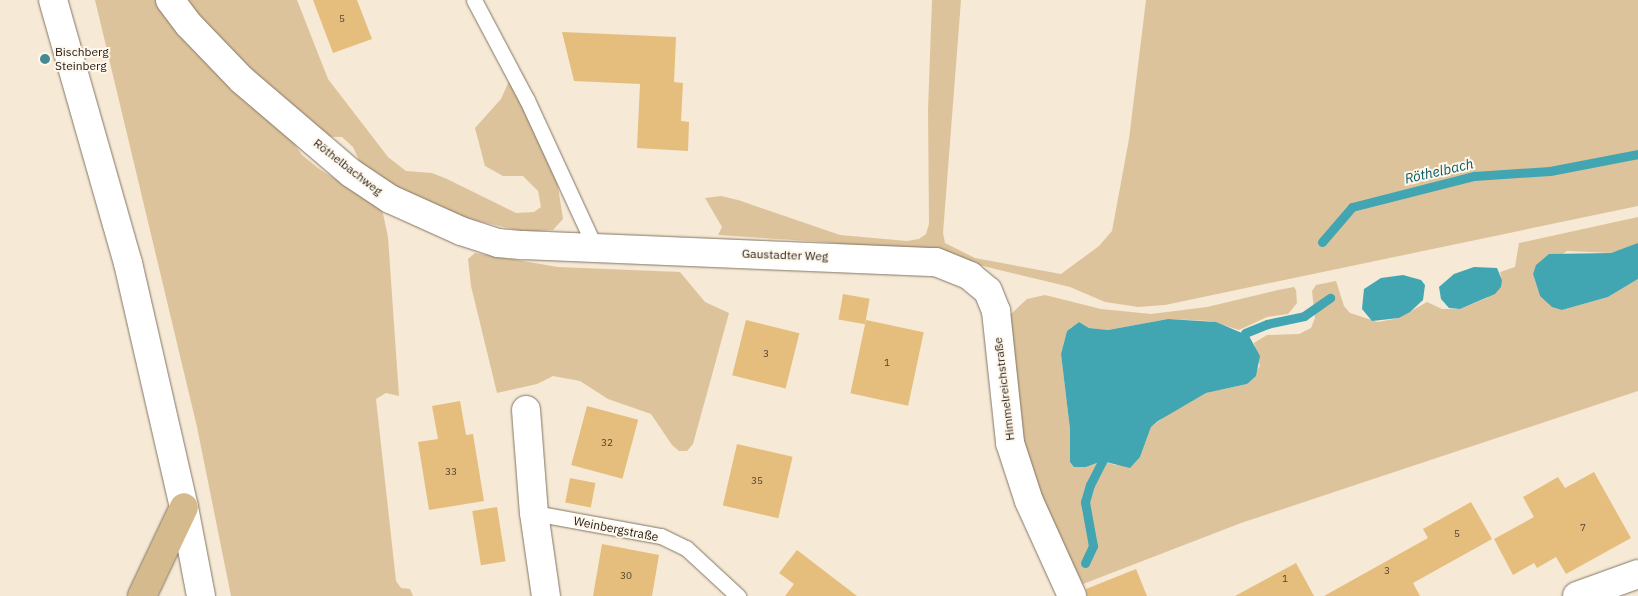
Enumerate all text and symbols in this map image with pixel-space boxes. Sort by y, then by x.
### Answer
house number: 5 [339,13,345,25]
place label: Bischberg Steinberg [55,45,109,73]
marker: Bischberg Steinberg [39,53,51,65]
street label: Röthelbachweg [311,136,385,198]
water label: Röthelbach [1403,155,1475,187]
street label: Gaustadter Weg [742,246,828,264]
street label: Himmelreichstraße [991,336,1017,442]
house number: 3 [763,348,769,360]
house number: 1 [884,357,890,369]
house number: 32 [601,437,613,449]
house number: 33 [445,466,457,478]
house number: 35 [751,475,763,487]
street label: Weinbergstraße [572,514,660,544]
house number: 7 [1580,522,1586,534]
house number: 5 [1454,528,1460,540]
house number: 3 [1384,565,1390,577]
house number: 30 [620,570,632,582]
house number: 1 [1282,573,1288,585]

